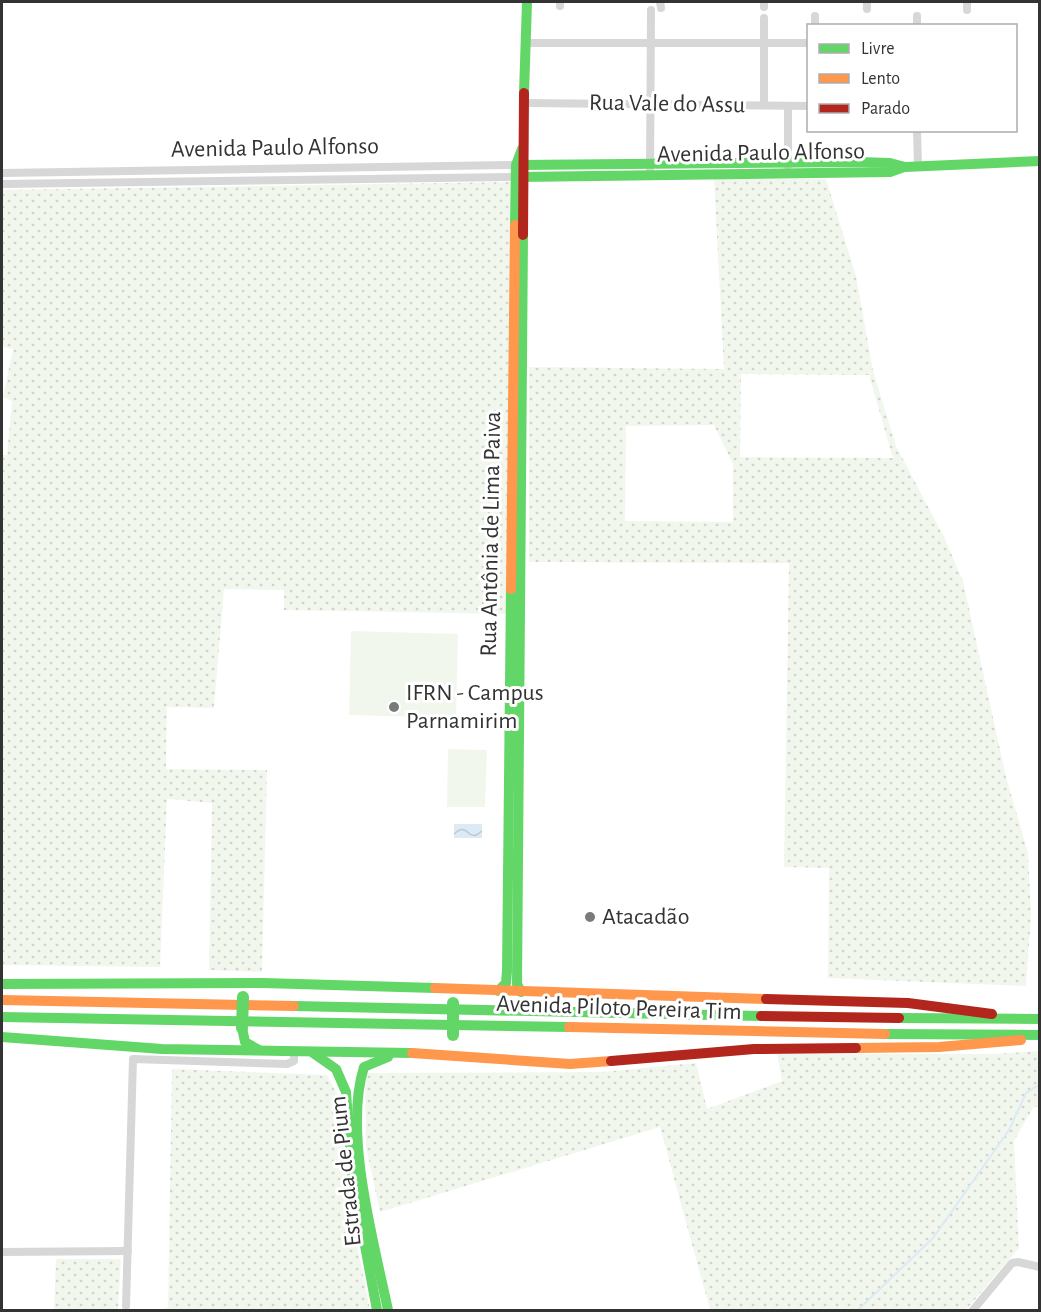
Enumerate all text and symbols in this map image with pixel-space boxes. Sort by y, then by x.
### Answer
legend [807,24,1017,132]
text: Livre [861,40,895,58]
text: Lento [861,70,900,88]
street label: Rua Vale do Assu [589,91,745,117]
text: Parado [861,100,910,118]
street label: Avenida Paulo Alfonso [171,134,379,162]
street label: Avenida Paulo Alfonso [657,139,865,167]
street label: Rua Antônia de Lima Paiva [477,411,505,657]
place label: IFRN - Campus Parnamirim [406,681,544,733]
marker: IFRN - Campus Parnamirim [387,700,401,714]
place label: Atacadão [602,905,689,929]
marker: Atacadão [583,910,597,924]
street label: Avenida Piloto Pereira Tim [496,992,742,1024]
street label: Estrada de Pium [326,1095,366,1247]

